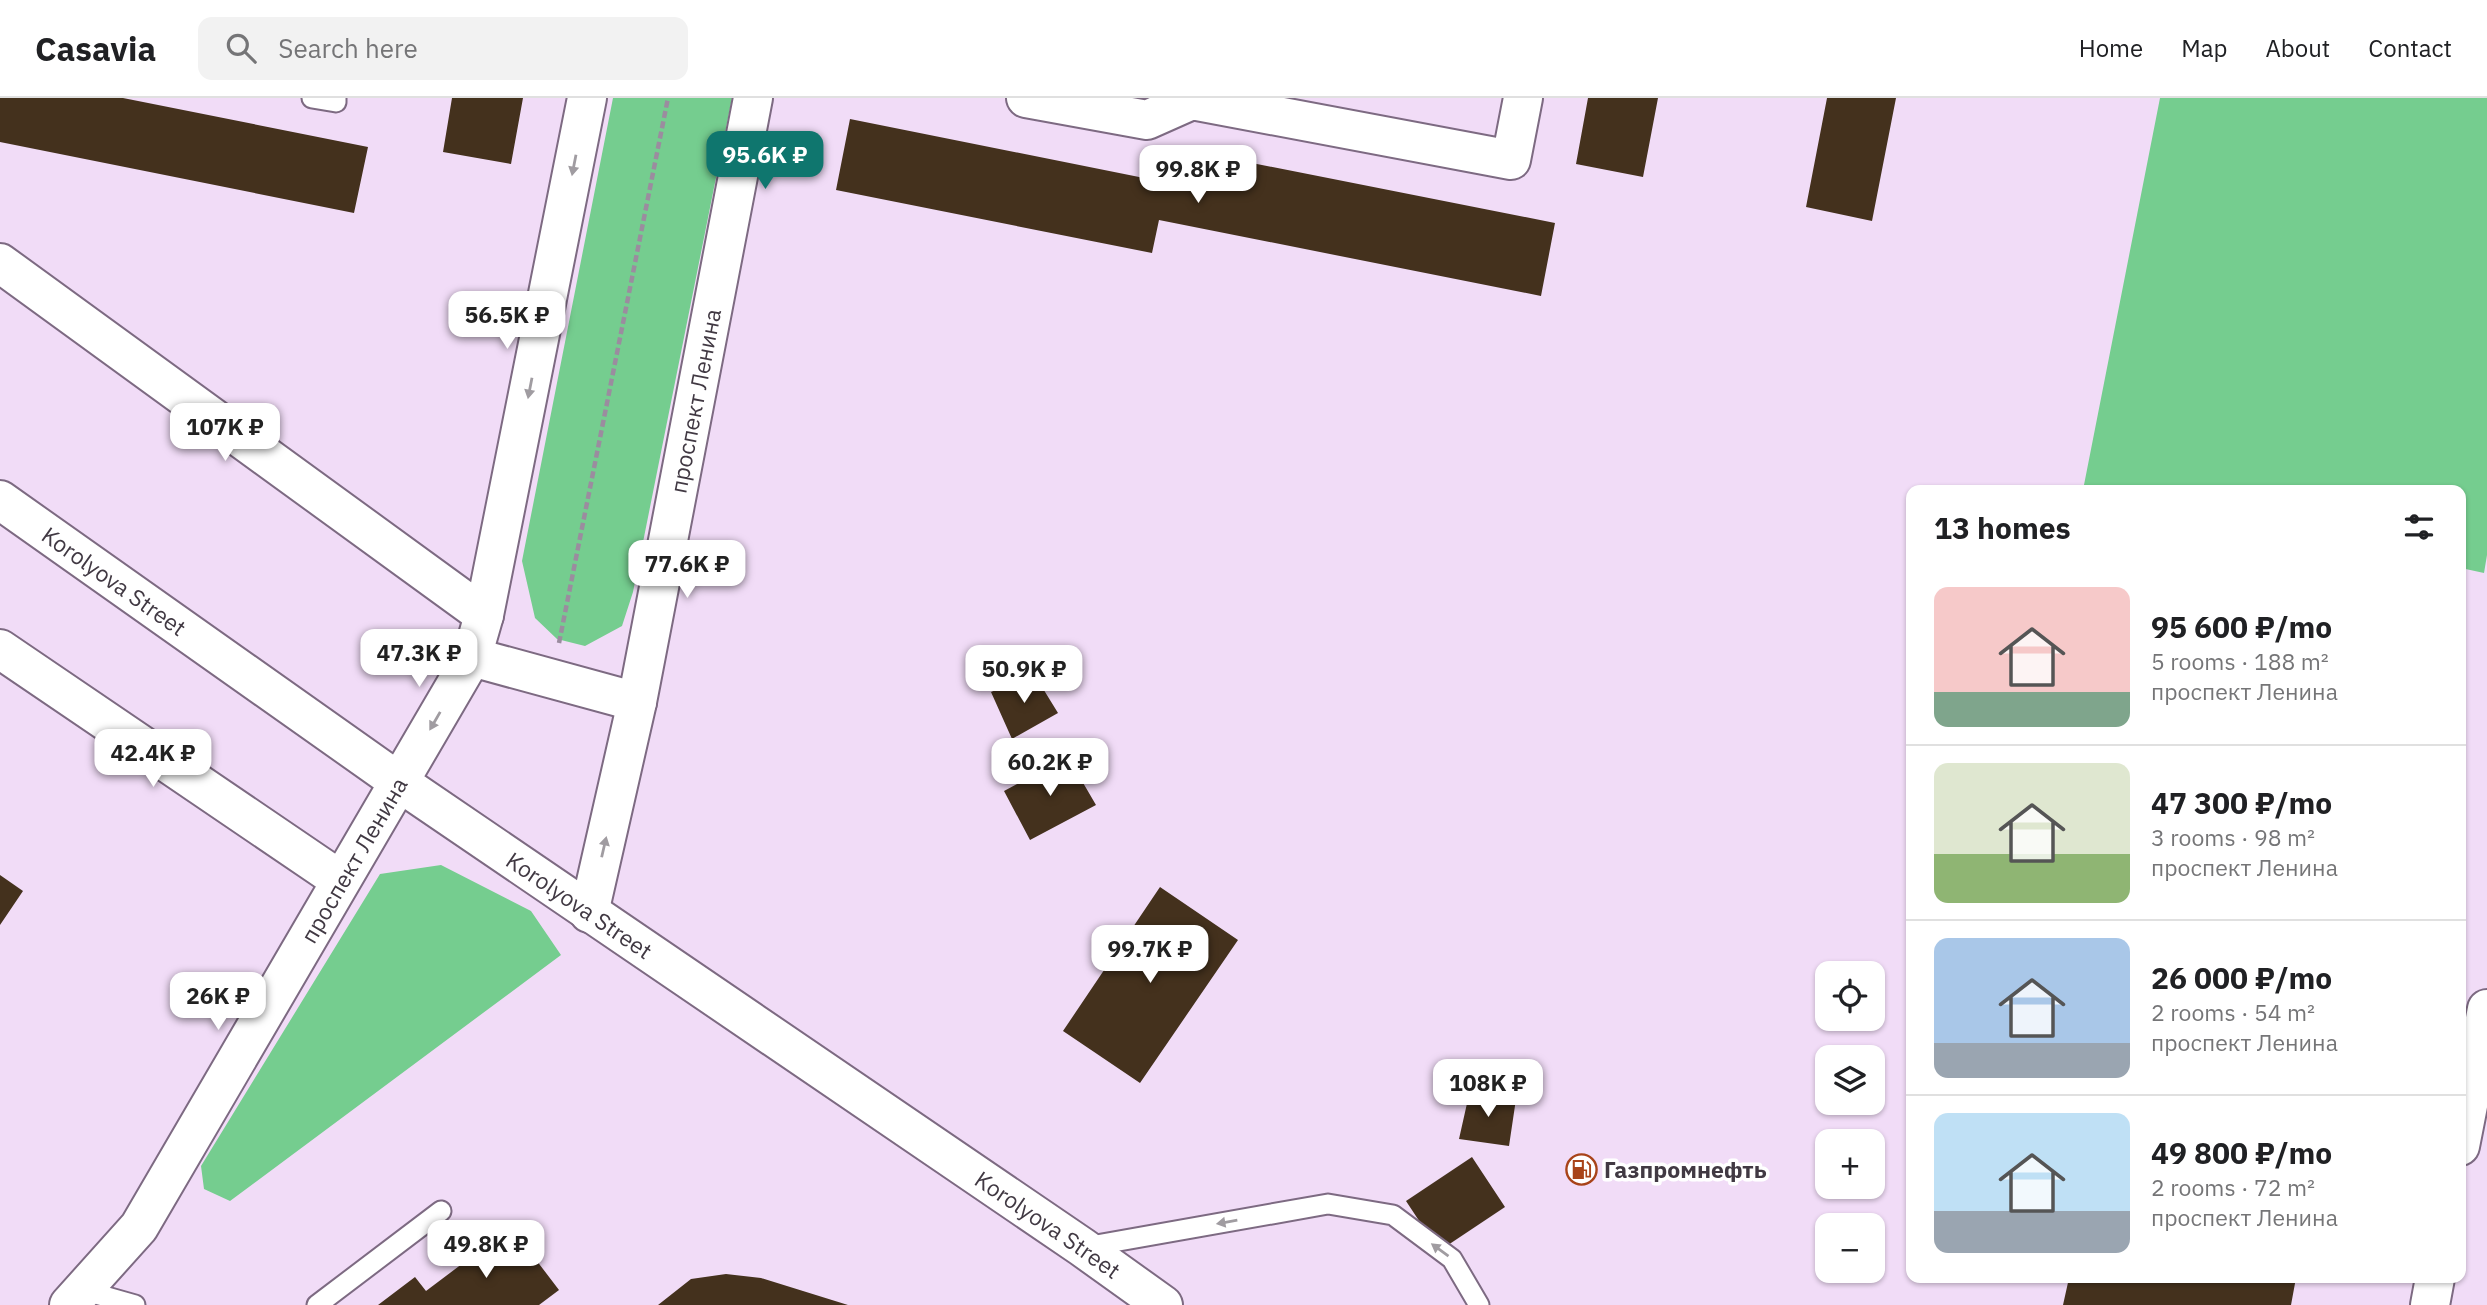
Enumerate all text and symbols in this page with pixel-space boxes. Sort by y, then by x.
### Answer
search box [198,17,688,80]
text: Casavia [35,27,156,70]
icon: search [222,29,260,67]
text: Search here [278,31,418,65]
text: Home [2079,32,2143,64]
text: Map [2181,32,2227,64]
text: About [2265,32,2330,64]
text: Contact [2368,32,2452,64]
pin: 95.6K ₽ [700,132,830,191]
text: 95.6K ₽ [722,139,808,169]
pin: 99.8K ₽ [1133,146,1263,205]
text: 99.8K ₽ [1155,153,1241,183]
one-way arrow [568,154,579,176]
pin: 56.5K ₽ [442,292,572,351]
text: 56.5K ₽ [464,299,550,329]
street label: проспект Ленина [662,306,727,496]
one-way arrow [524,377,535,399]
pin: 107K ₽ [168,404,282,463]
text: 107K ₽ [186,411,264,441]
text: 13 homes [1934,508,2071,547]
icon: filters [2400,508,2438,546]
street label: Korolyova Street [36,519,192,642]
pin: 77.6K ₽ [622,540,752,600]
text: 77.6K ₽ [644,548,730,578]
text: 95 600 ₽/mo [2151,607,2332,646]
icon: home [1990,615,2074,699]
pin: 47.3K ₽ [354,630,484,689]
text: 47.3K ₽ [376,637,462,667]
pin: 50.9K ₽ [959,646,1089,705]
text: 5 rooms · 188 m² [2151,646,2329,676]
text: 50.9K ₽ [981,653,1067,683]
text: проспект Ленина [2151,676,2338,706]
one-way arrow [429,711,441,730]
pin: 42.4K ₽ [88,730,218,789]
text: 42.4K ₽ [110,737,196,767]
pin: 60.2K ₽ [985,738,1115,798]
text: 60.2K ₽ [1007,746,1093,776]
street label: проспект Ленина [293,772,414,948]
text: 47 300 ₽/mo [2151,783,2332,822]
icon: home [1990,791,2074,875]
text: 3 rooms · 98 m² [2151,822,2315,852]
one-way arrow [599,836,610,858]
street label: Korolyova Street [501,845,658,965]
text: проспект Ленина [2151,852,2338,882]
pin: 99.7K ₽ [1085,926,1215,985]
text: 99.7K ₽ [1107,933,1193,963]
text: 26 000 ₽/mo [2151,958,2332,997]
map controls [1815,961,1885,1283]
button: locate [1815,961,1885,1031]
icon: home [1990,966,2074,1050]
pin: 26K ₽ [169,972,267,1032]
text: 26K ₽ [186,980,250,1010]
text: 2 rooms · 54 m² [2151,997,2315,1027]
text: проспект Ленина [2151,1027,2338,1057]
button: layers [1815,1045,1885,1115]
pin: 108K ₽ [1431,1060,1545,1119]
text: 108K ₽ [1449,1067,1527,1097]
button: + [1815,1129,1885,1199]
text: 49 800 ₽/mo [2151,1133,2332,1172]
icon: home [1990,1141,2074,1225]
fuel station icon: Газпромнефть [1564,1152,1598,1186]
place label: Газпромнефть [1604,1154,1767,1184]
street label: Korolyova Street [969,1164,1127,1285]
text: 2 rooms · 72 m² [2151,1172,2315,1202]
text: проспект Ленина [2151,1202,2338,1232]
button: − [1815,1213,1885,1283]
one-way arrow [1216,1217,1238,1228]
pin: 49.8K ₽ [421,1220,551,1280]
text: 49.8K ₽ [443,1228,529,1258]
one-way arrow [1431,1243,1450,1257]

